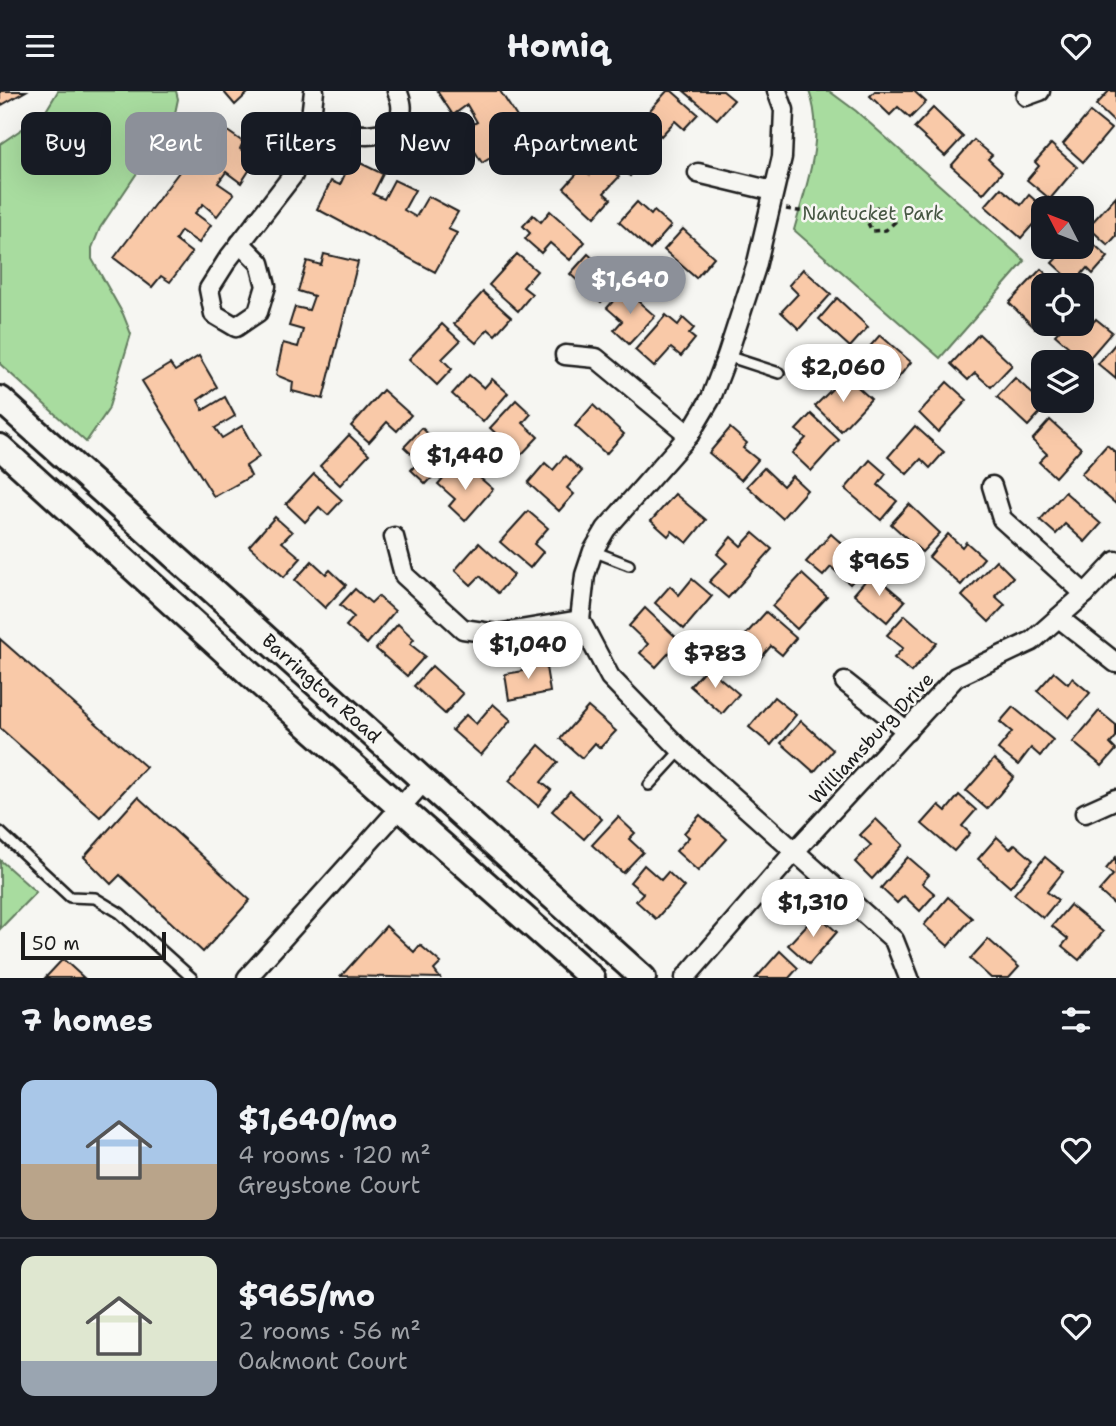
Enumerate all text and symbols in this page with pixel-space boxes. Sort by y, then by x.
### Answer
text: Homiq [507,24,609,67]
icon: menu [21,27,59,65]
icon: heart [1057,27,1095,65]
chip: Buy [21,112,111,175]
chip: Rent [125,112,227,175]
chip: Filters [241,112,361,175]
chip: New [375,112,475,175]
chip: Apartment [489,112,662,175]
north arrow [1031,196,1094,259]
map controls [1031,196,1094,413]
park label: Nantucket Park [802,201,944,226]
pin: $1,640 [573,257,687,316]
text: $1,640 [591,264,669,294]
button: locate [1031,273,1094,336]
pin: $2,060 [786,345,900,404]
button: layers [1031,350,1094,413]
text: $2,060 [801,352,885,382]
pin: $1,440 [408,433,522,492]
text: $1,440 [426,440,504,470]
pin: $965 [838,539,920,598]
text: $965 [848,546,910,576]
pin: $1,040 [471,621,585,681]
street label: Barrington Road [257,628,387,749]
text: $1,040 [489,629,567,659]
pin: $783 [674,631,756,690]
text: $783 [683,638,747,668]
street label: Williamsburg Drive [804,667,939,810]
pin: $1,310 [756,879,870,939]
text: $1,310 [777,887,849,917]
scale bar [21,929,166,961]
text: 50 m [32,931,80,956]
text: 7 homes [21,1000,153,1041]
icon: filters [1057,1001,1095,1039]
text: $1,640/mo [238,1099,397,1140]
icon: home [77,1108,161,1192]
icon: heart [1057,1131,1095,1169]
text: 4 rooms · 120 m² [238,1140,431,1170]
text: Greystone Court [238,1170,421,1200]
text: $965/mo [238,1275,375,1316]
icon: home [77,1284,161,1368]
icon: heart [1057,1307,1095,1345]
text: 2 rooms · 56 m² [238,1316,421,1346]
text: Oakmont Court [238,1346,408,1376]

